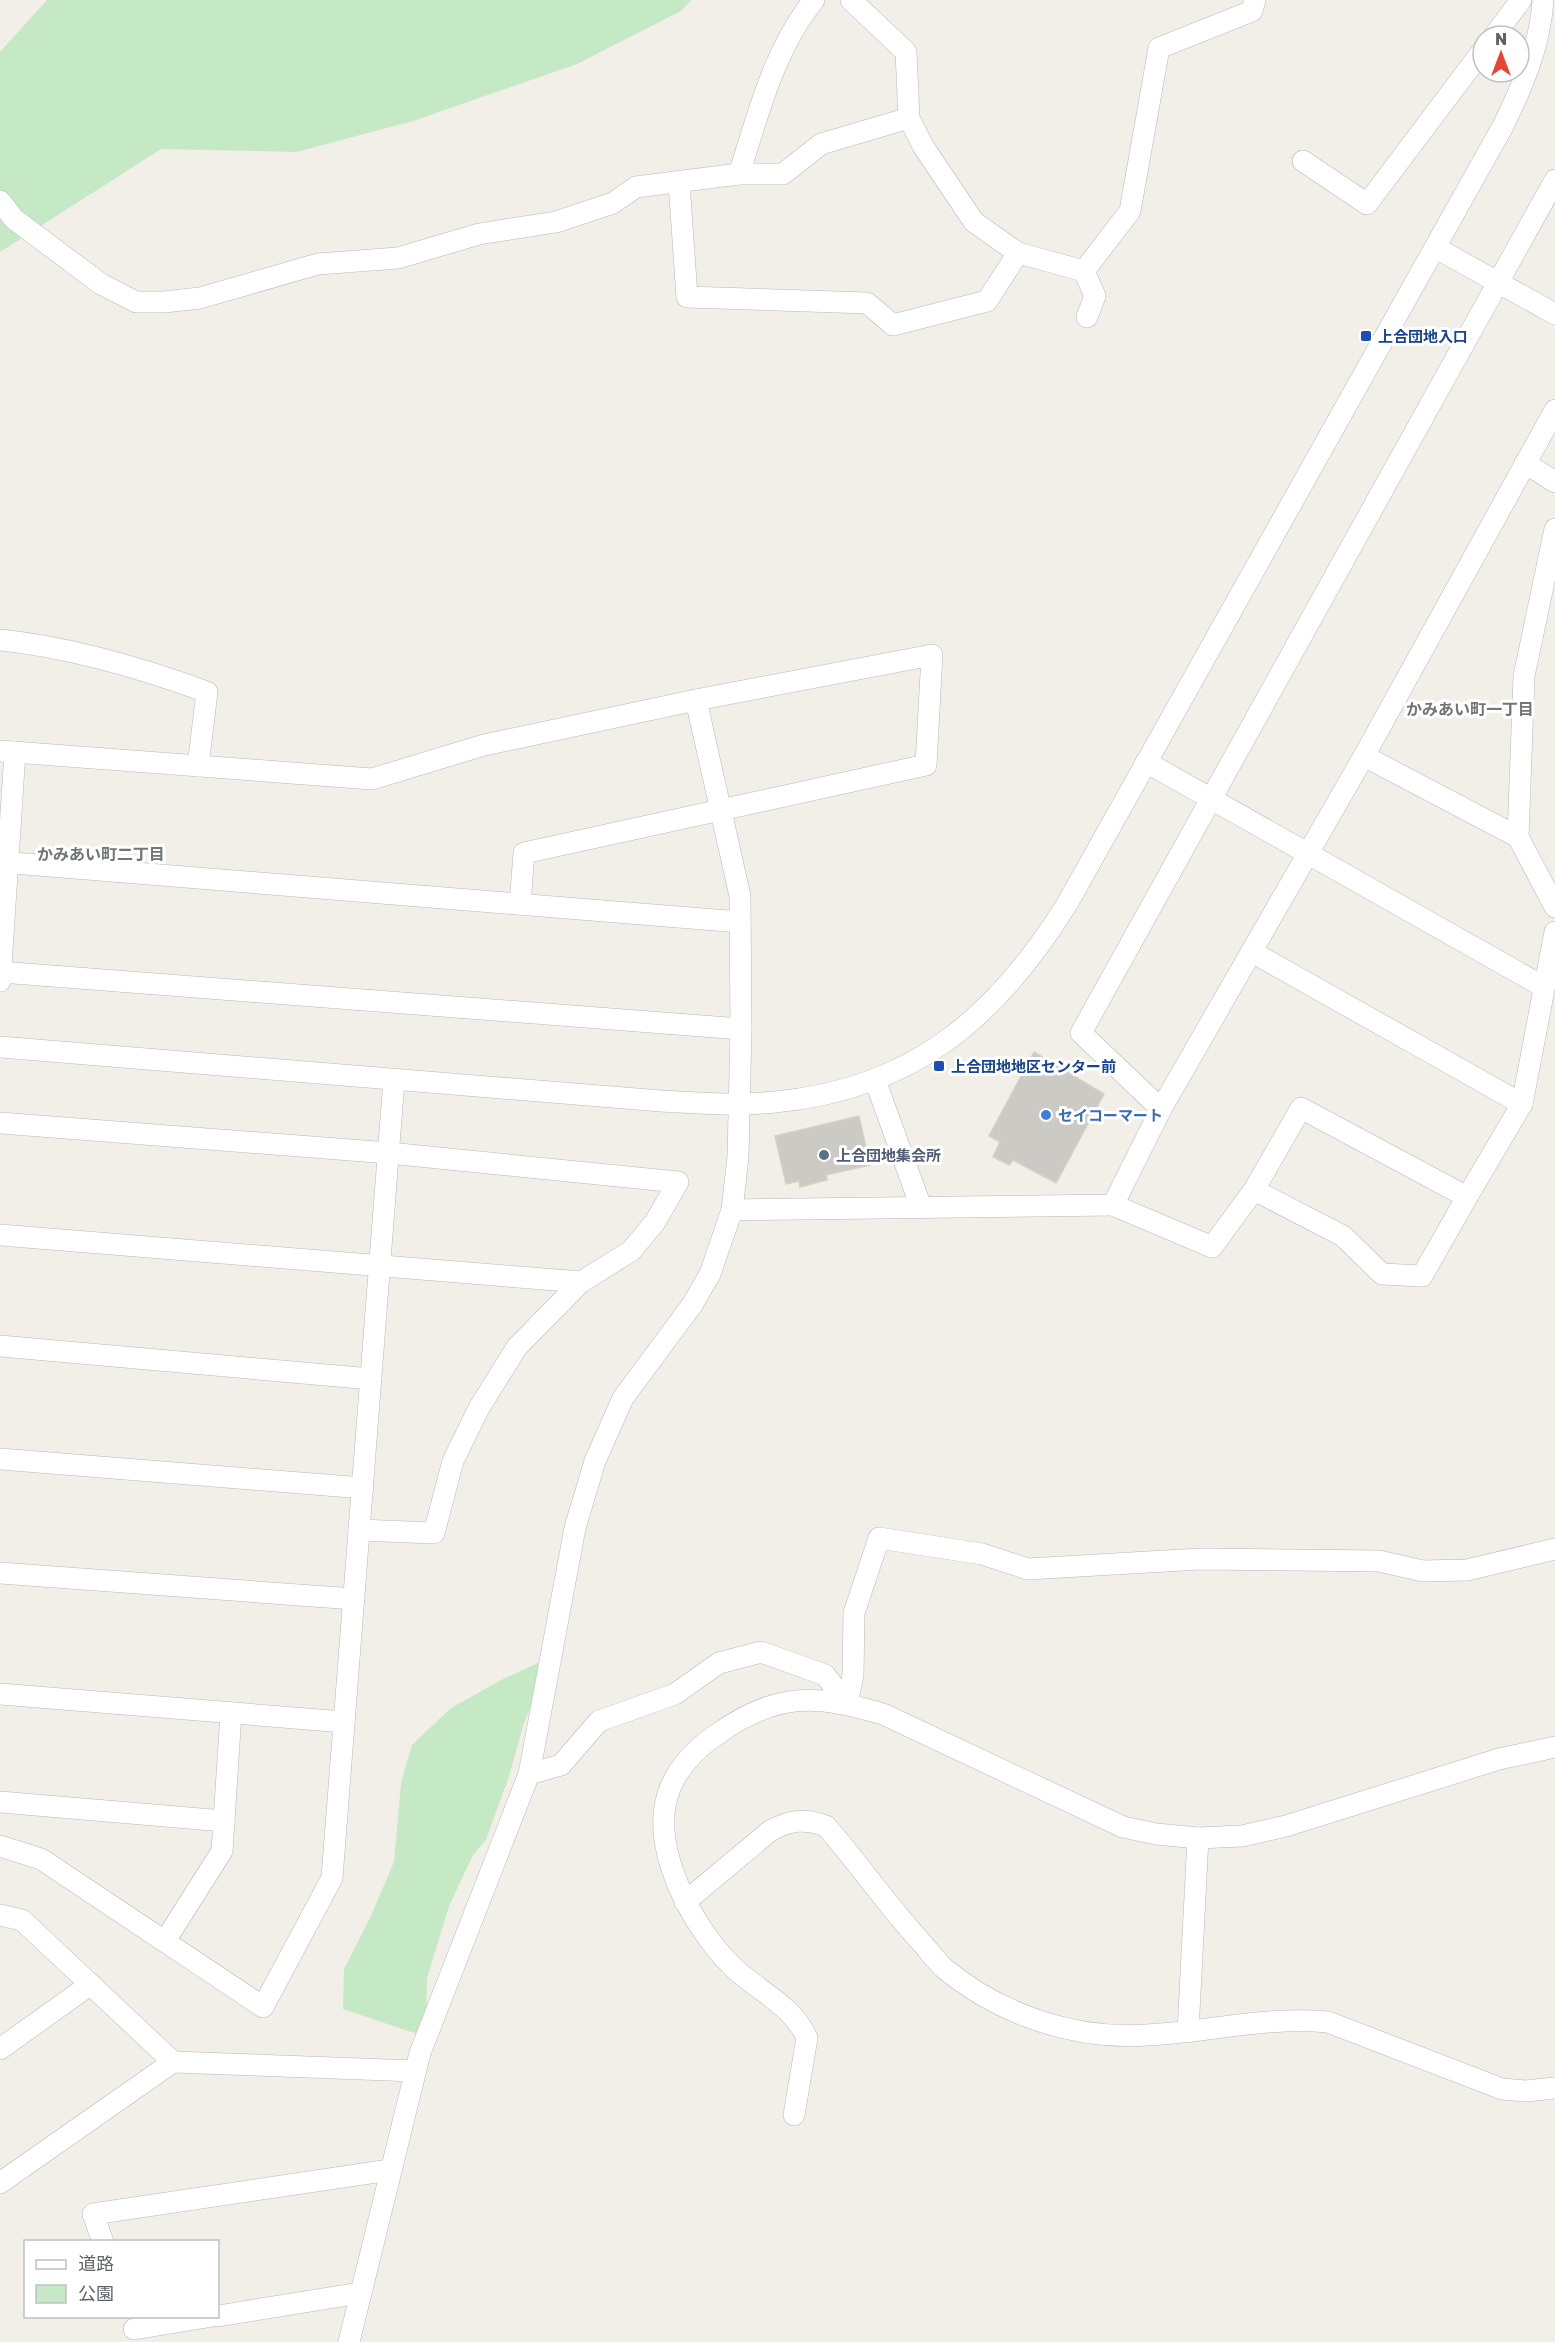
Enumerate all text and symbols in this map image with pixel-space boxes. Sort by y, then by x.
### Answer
north arrow [1471,24,1531,84]
text: N [1495,29,1507,49]
place label: 上合団地入口 [1378,327,1468,345]
marker: 上合団地入口 [1359,329,1373,343]
district label: かみあい町一丁目 [1406,699,1534,719]
district label: かみあい町二丁目 [37,844,165,864]
place label: 上合団地地区センター前 [951,1057,1116,1075]
marker: 上合団地地区センター前 [932,1059,946,1073]
place label: セイコーマート [1058,1106,1163,1124]
marker: セイコーマート [1039,1108,1053,1122]
place label: 上合団地集会所 [836,1146,941,1164]
marker: 上合団地集会所 [817,1148,831,1162]
legend [24,2240,219,2318]
text: 道路 [78,2252,114,2274]
text: 公園 [78,2282,114,2304]

